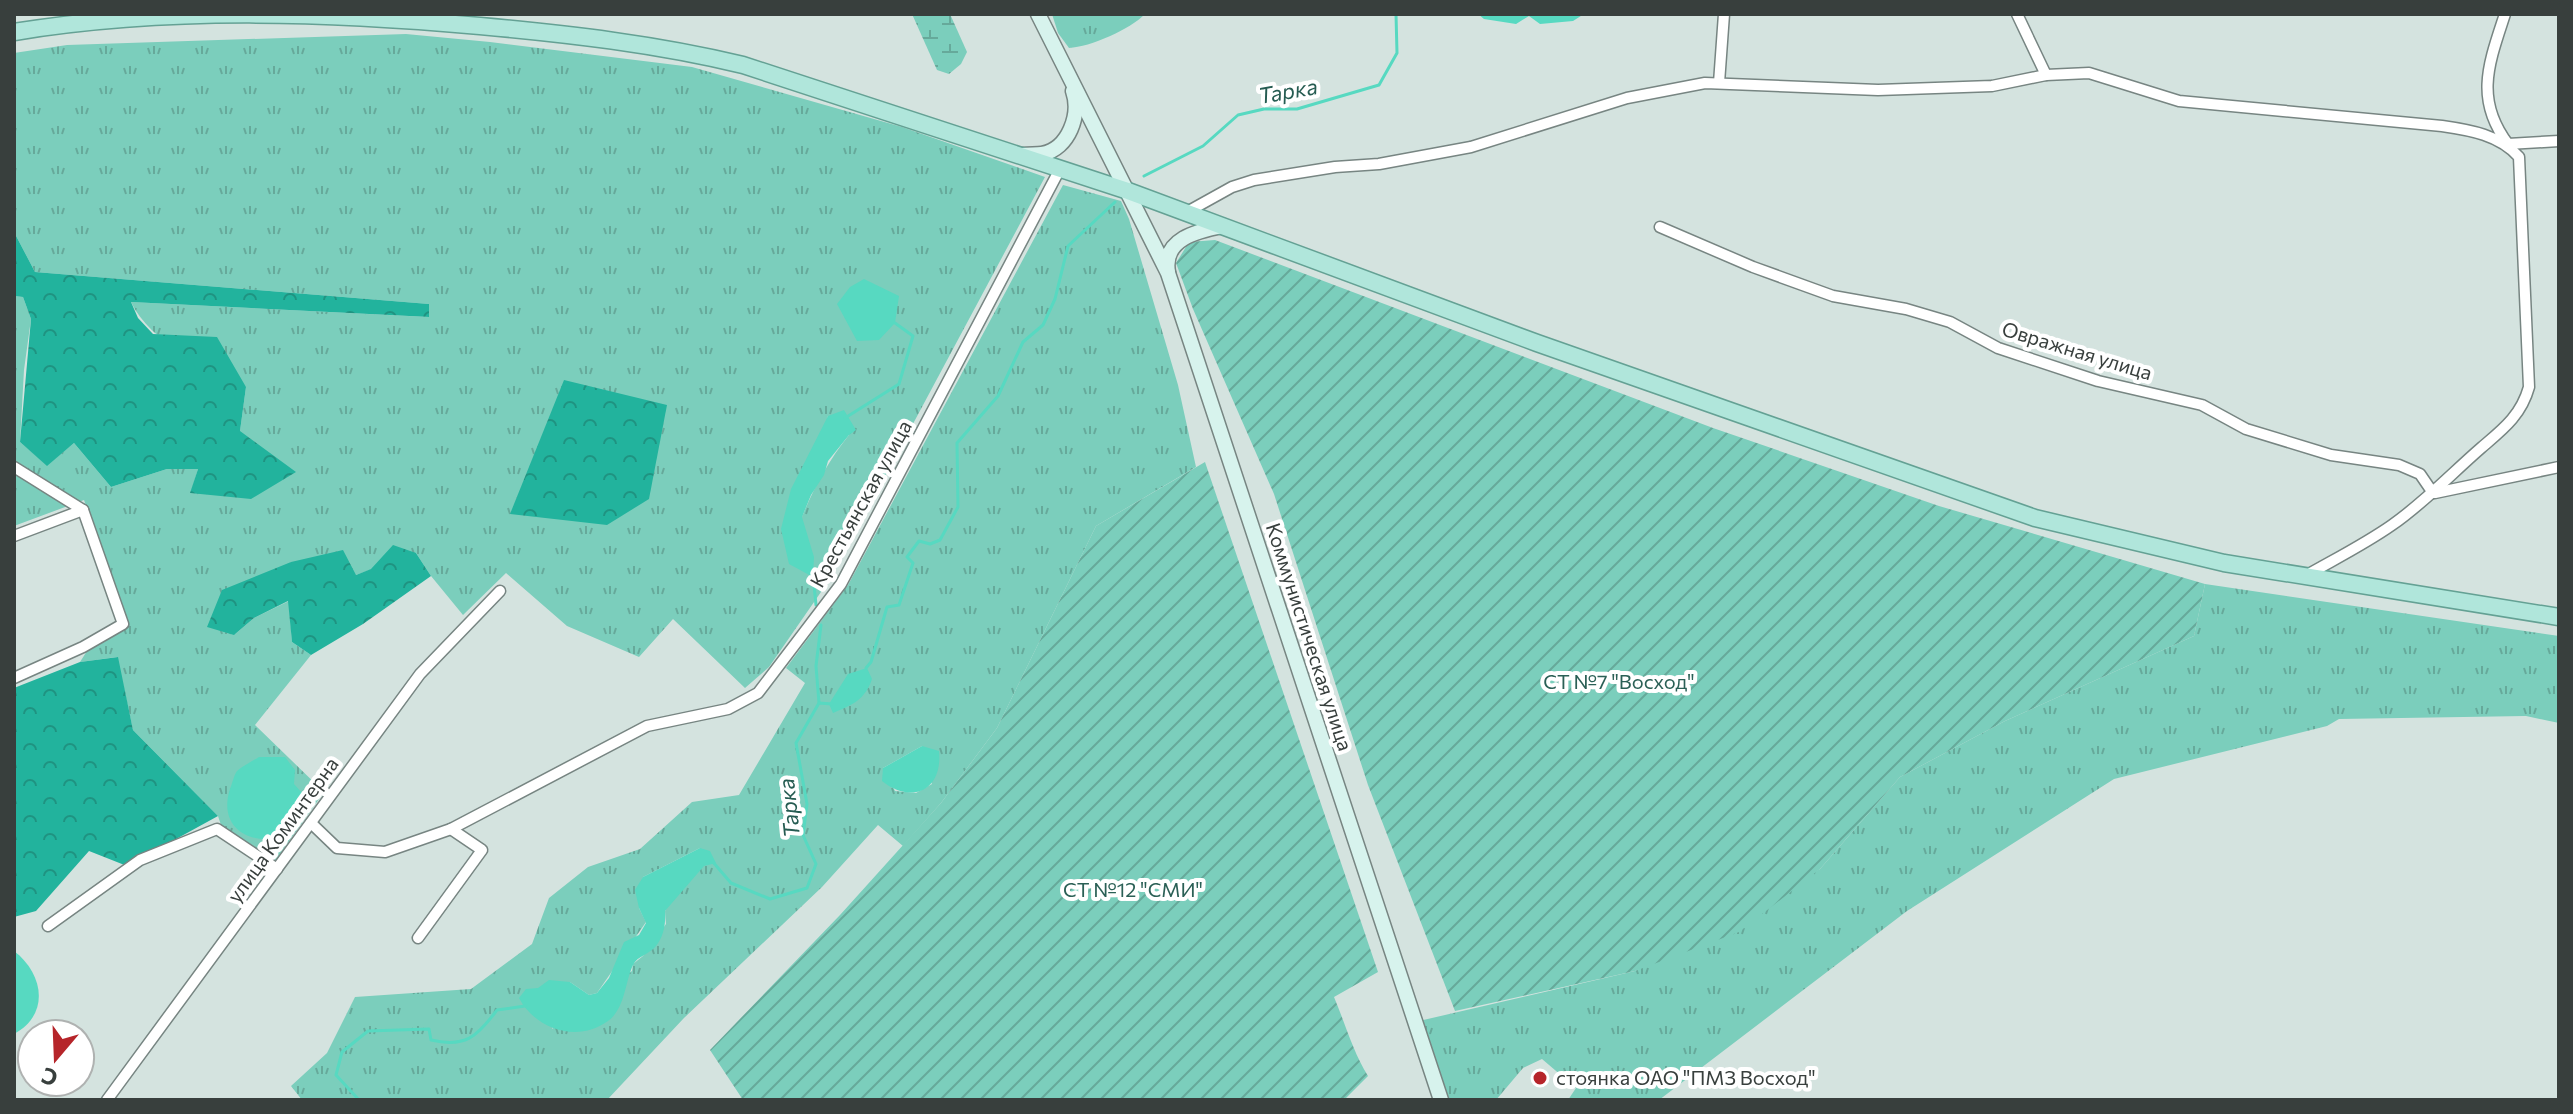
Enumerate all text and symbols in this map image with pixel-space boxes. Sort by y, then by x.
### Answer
water label: Тарка [1256,72,1320,109]
street label: Овражная улица [1999,316,2155,384]
street label: Крестьянская улица [804,416,916,591]
street label: Коммунистическая улица [1262,520,1358,754]
park label: СТ №7 "Восход" [1543,669,1695,693]
street label: улица Коминтерна [221,752,343,907]
water label: Тарка [772,777,805,839]
park label: СТ №12 "СМИ" [1063,877,1203,901]
north arrow [16,1018,96,1098]
text: С [38,1062,61,1093]
place label: стоянка ОАО "ПМЗ Восход" [1556,1065,1816,1089]
marker: стоянка ОАО "ПМЗ Восход" [1531,1069,1549,1087]

